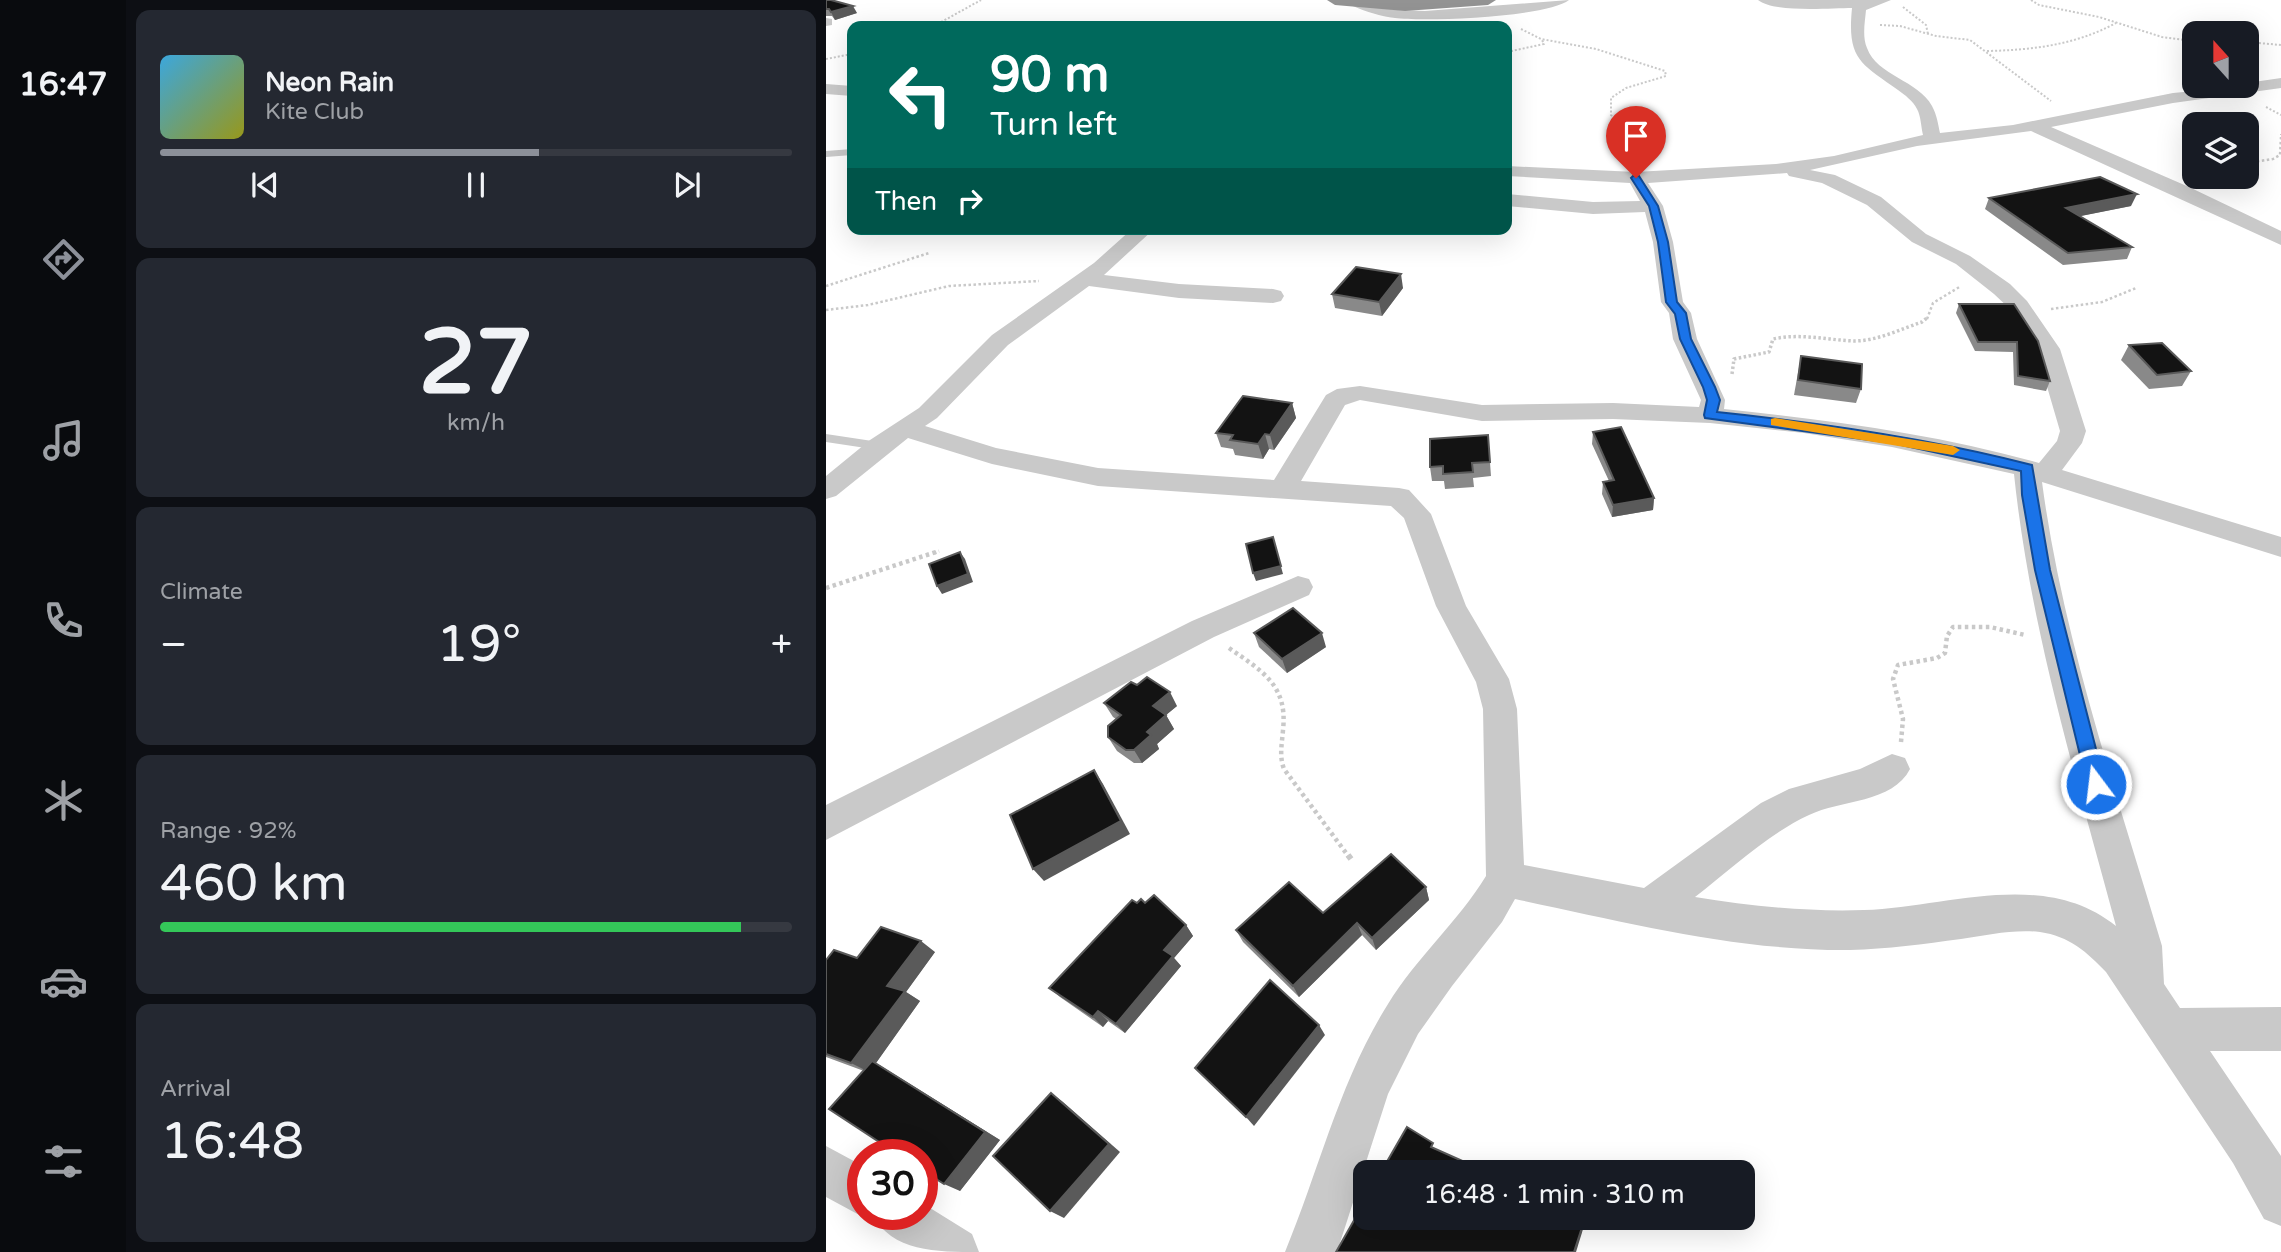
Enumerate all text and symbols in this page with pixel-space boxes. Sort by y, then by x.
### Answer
north arrow [2182,21,2259,98]
map controls [2182,21,2259,189]
text: 90 m [990,46,1109,105]
icon: left [875,49,966,140]
text: 16:47 [19,66,107,104]
text: Neon Rain [265,67,394,98]
text: Kite Club [265,98,364,126]
text: Turn left [990,106,1117,144]
pin [1606,106,1666,178]
button: layers [2182,112,2259,189]
icon: arrive [1617,117,1655,155]
icon: previous [246,166,284,204]
icon: pause [457,166,495,204]
icon: next [668,166,706,204]
icon: right [951,182,989,220]
text: Then [875,186,937,217]
icon: directions [39,235,88,284]
text: 27 [419,308,533,418]
text: km/h [447,409,505,437]
icon: music [39,416,88,465]
text: Climate [160,578,243,606]
icon: phone [39,596,88,645]
text: 19° [436,613,521,676]
text: − [160,622,187,668]
text: + [771,622,792,668]
position arrow [2059,747,2133,821]
icon: climate [39,776,88,825]
text: Range · 92% [160,817,296,845]
text: 460 km [160,852,348,915]
icon: car [39,957,88,1006]
text: Arrival [160,1075,231,1103]
text: 16:48 [160,1110,304,1173]
icon: filters [39,1137,88,1186]
speed limit sign: 30 [847,1139,938,1230]
text: 16:48 · 1 min · 310 m [1423,1179,1685,1210]

